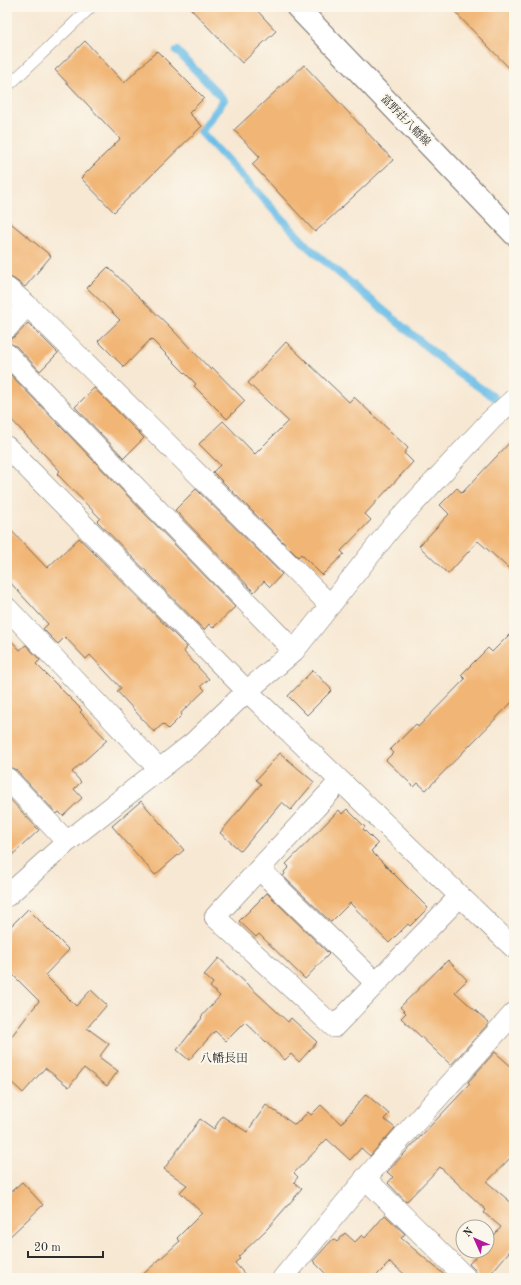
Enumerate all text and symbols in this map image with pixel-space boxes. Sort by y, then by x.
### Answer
street label: 富野荘八幡線 [378,92,433,149]
district label: 八幡長田 [200,1051,248,1065]
north arrow [455,1219,495,1259]
text: N [462,1226,476,1240]
scale bar [28,1233,103,1259]
text: 20 m [34,1242,61,1254]

